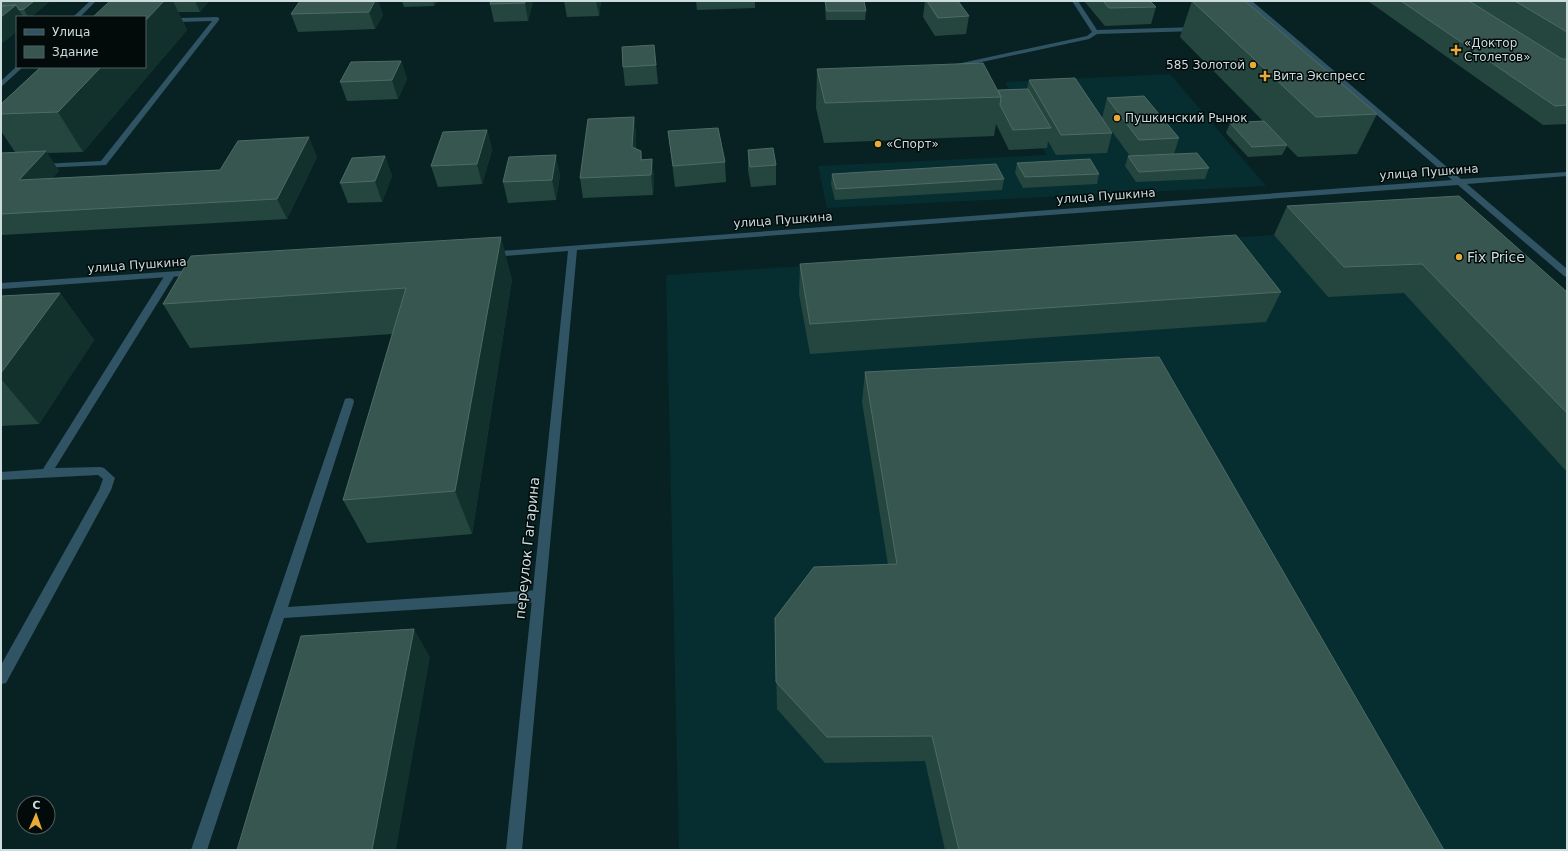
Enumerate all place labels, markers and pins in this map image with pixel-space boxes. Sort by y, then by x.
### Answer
place label: «Доктор Столетов» [1464,36,1531,64]
marker: «Доктор Столетов» [1451,45,1461,55]
place label: 585 Золотой [1166,58,1245,72]
marker: 585 Золотой [1248,60,1258,70]
place label: Вита Экспресс [1273,69,1365,83]
marker: Вита Экспресс [1260,71,1270,81]
place label: Пушкинский Рынок [1125,111,1247,125]
marker: Пушкинский Рынок [1112,113,1122,123]
place label: «Спорт» [886,137,939,151]
marker: «Спорт» [873,139,883,149]
place label: Fix Price [1467,249,1525,265]
marker: Fix Price [1454,252,1464,262]

